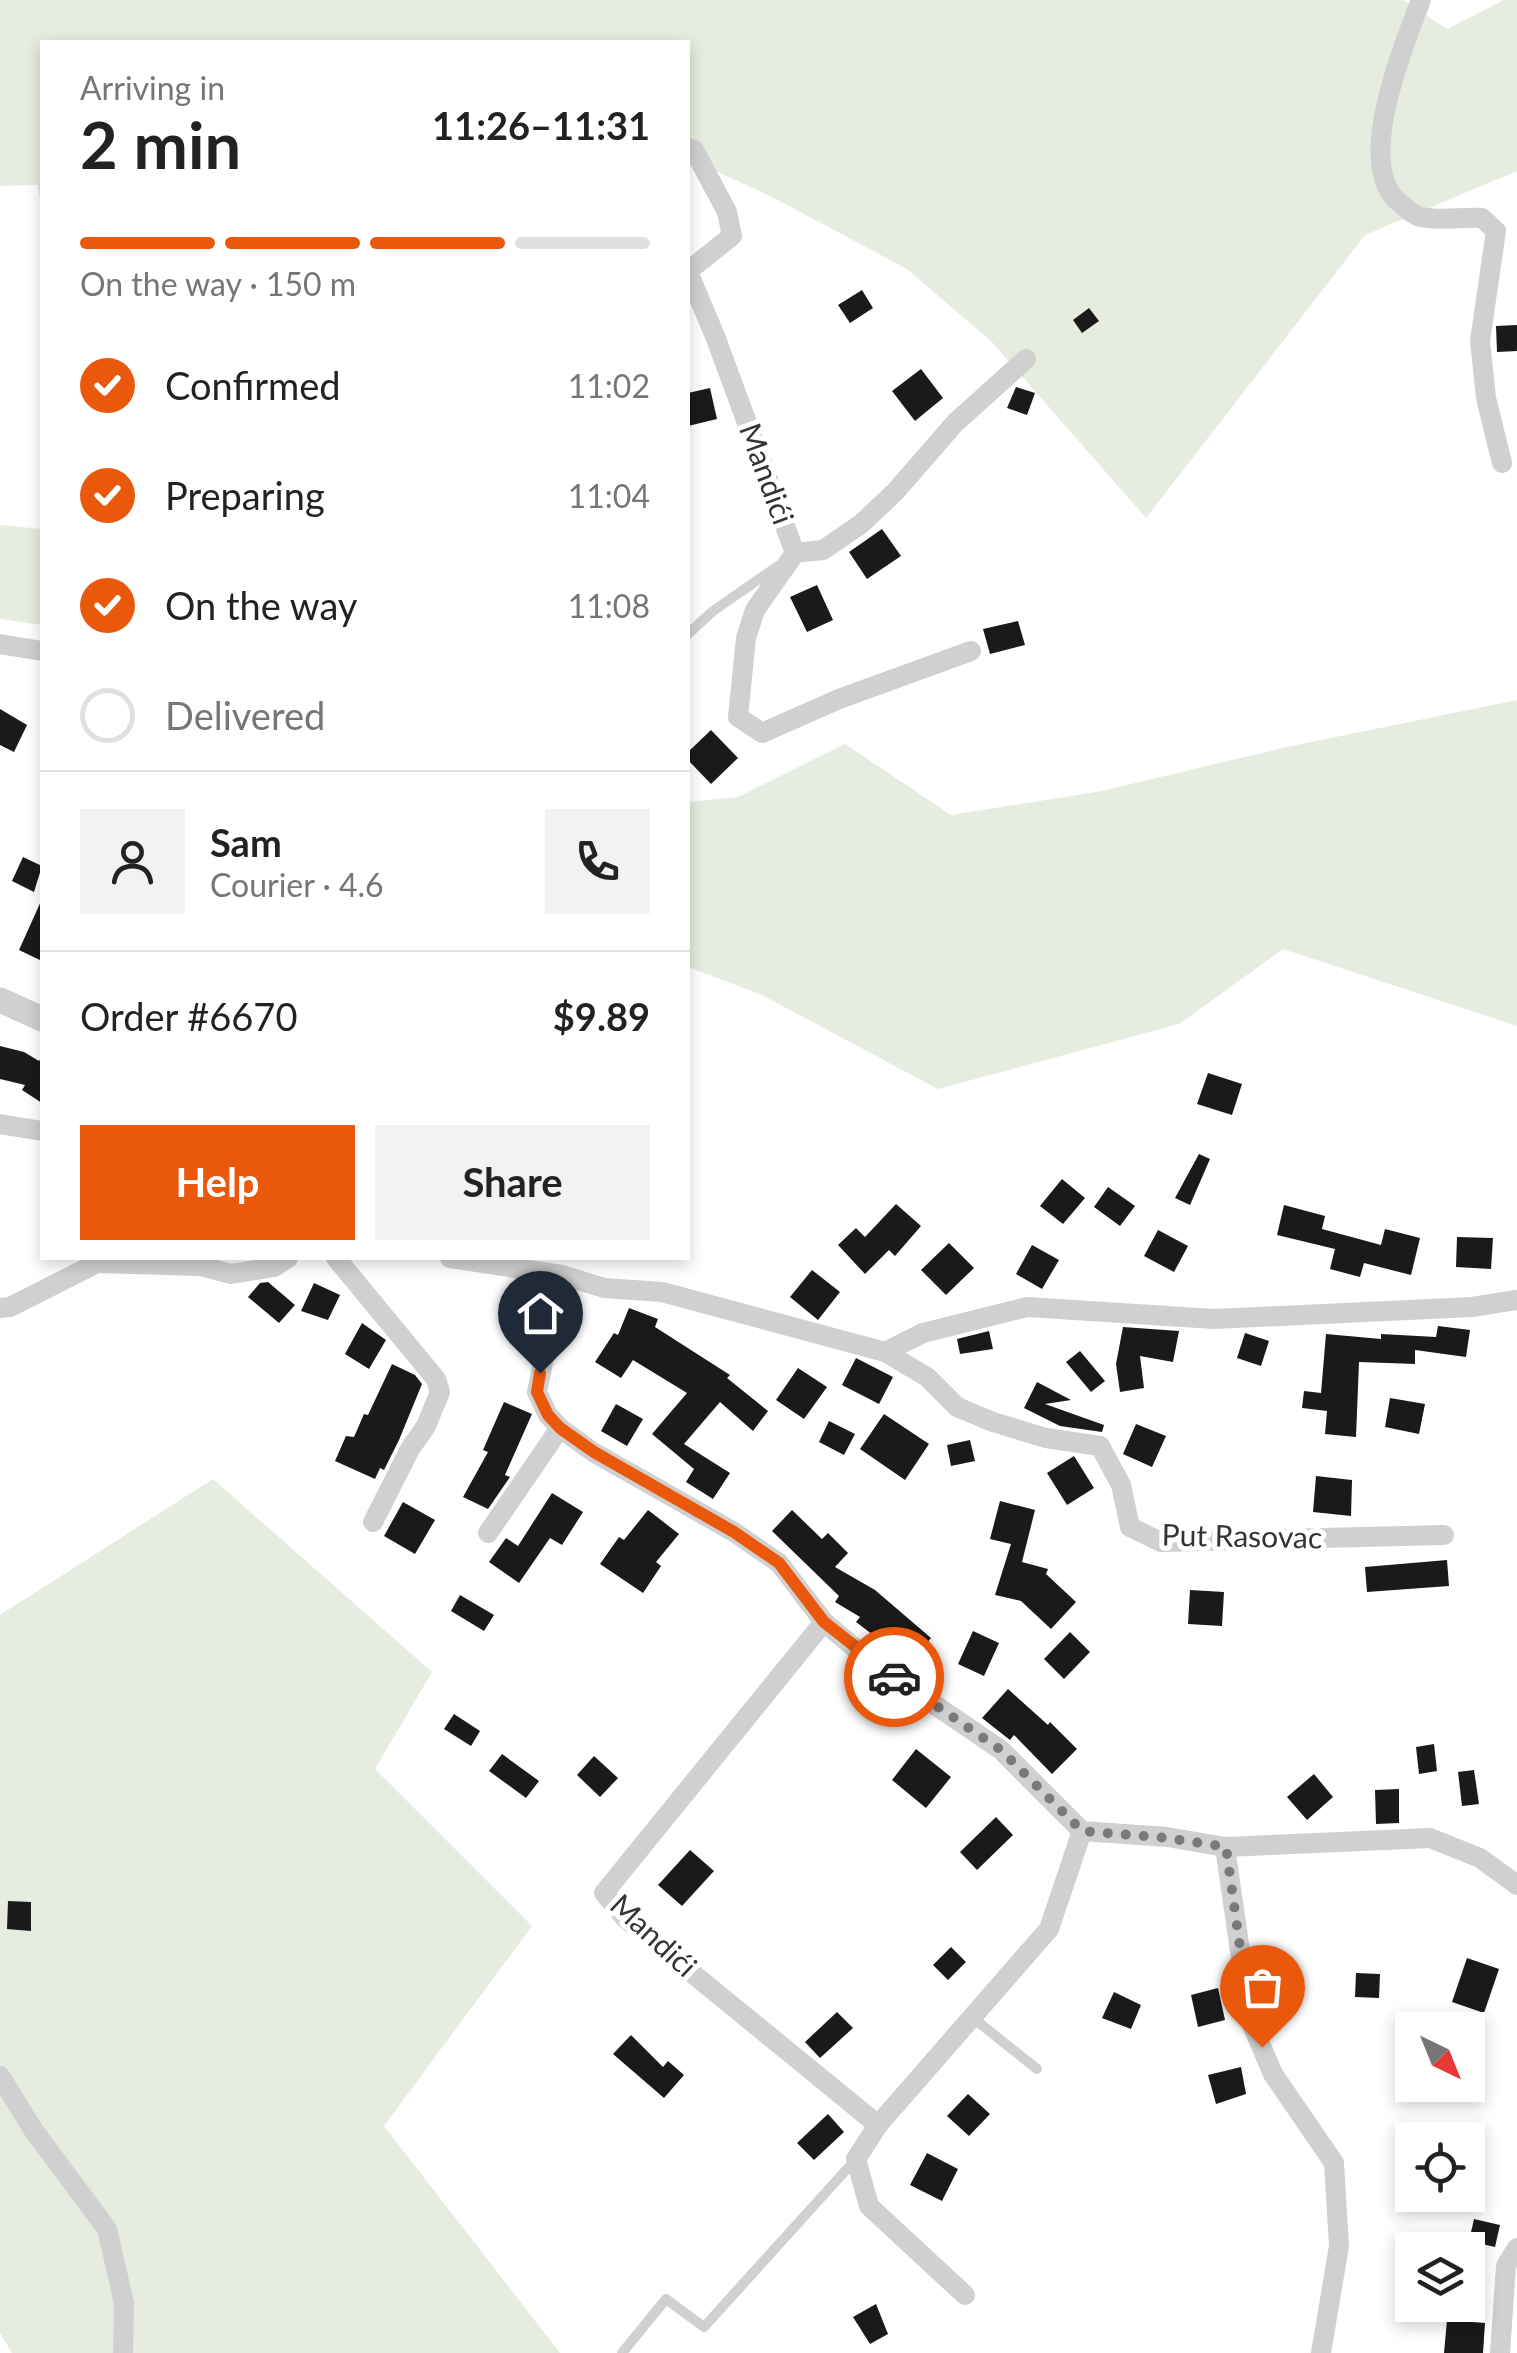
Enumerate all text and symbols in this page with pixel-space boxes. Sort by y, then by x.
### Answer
text: Arriving in [80,68,225,107]
text: 11:26–11:31 [432,102,650,148]
text: 2 min [80,105,241,183]
text: On the way · 150 m [80,264,356,303]
icon: check [80,358,135,413]
text: Confirmed [165,362,341,408]
text: 11:02 [568,366,650,405]
street label: Mandići [733,418,803,529]
icon: check [80,468,135,523]
text: Preparing [165,472,325,518]
text: 11:04 [568,476,650,515]
icon: check [80,578,135,633]
text: On the way [165,582,357,628]
text: 11:08 [568,586,650,625]
text: Delivered [165,692,325,738]
button: person [80,809,185,914]
button: phone [545,809,650,914]
text: Sam [210,819,282,865]
text: Courier · 4.6 [210,865,384,904]
text: Order #6670 [80,993,297,1039]
text: $9.89 [553,993,650,1039]
button: Help [80,1125,355,1240]
button: Share [375,1125,650,1240]
pin [498,1271,583,1374]
icon: home [513,1286,568,1341]
street label: Put Rasovac [1161,1516,1323,1554]
courier [844,1627,944,1727]
icon: car [867,1650,922,1705]
street label: Mandići [604,1886,705,1983]
pin [1220,1945,1305,2048]
icon: bag [1235,1960,1290,2015]
north arrow [1395,2012,1485,2102]
map controls [1395,2012,1485,2322]
button: locate [1395,2122,1485,2212]
button: layers [1395,2232,1485,2322]

